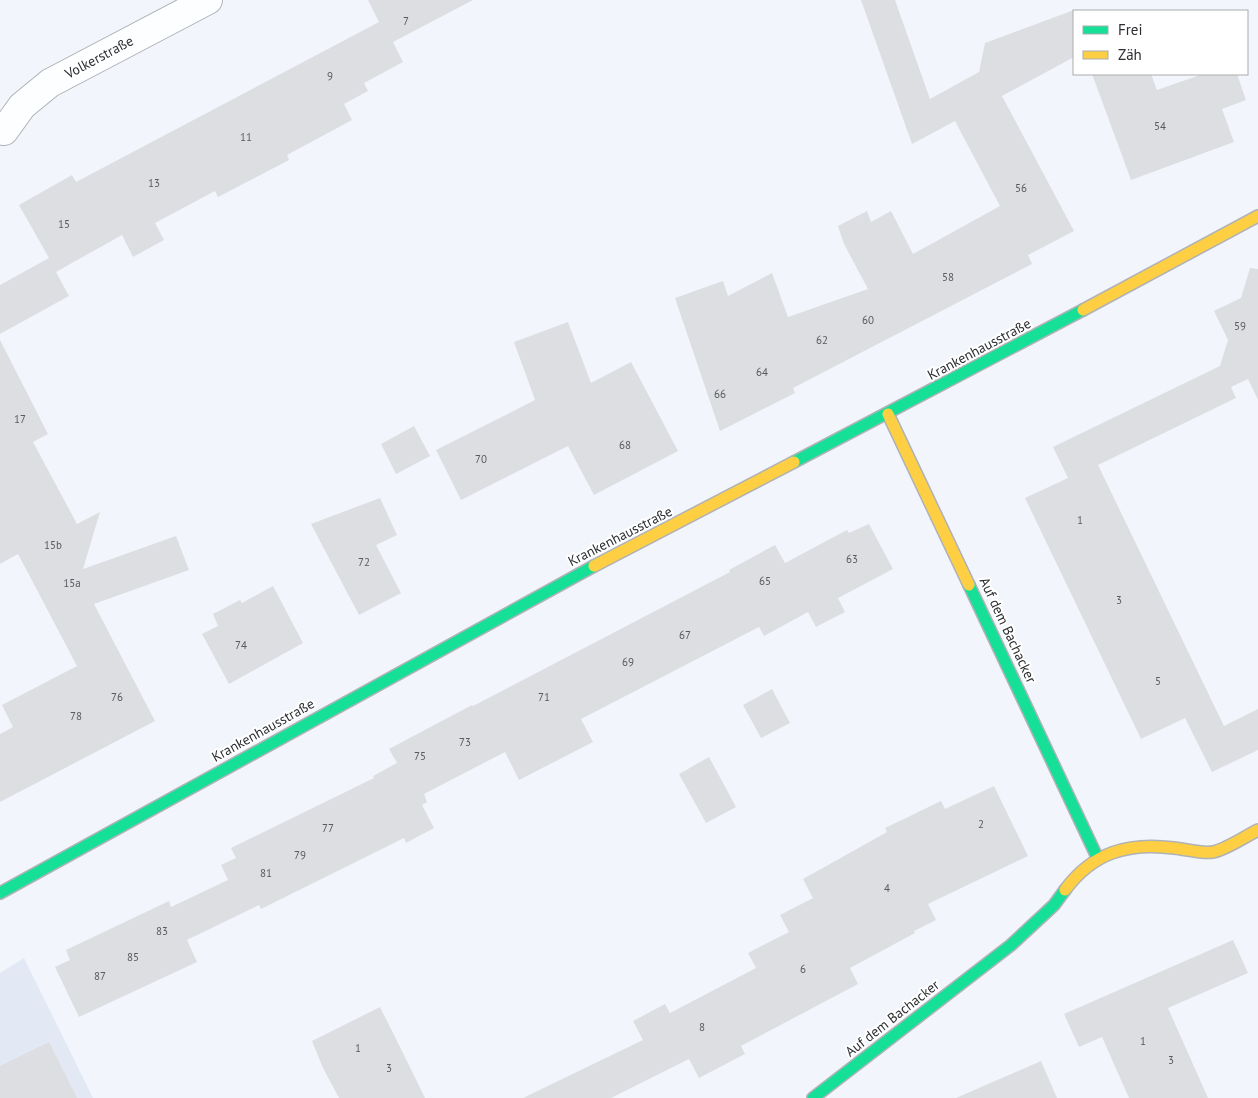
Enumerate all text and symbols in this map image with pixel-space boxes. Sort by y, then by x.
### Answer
legend [1073,10,1248,75]
house number: 7 [403,14,409,28]
text: Frei [1118,20,1143,39]
street label: Volkerstraße [61,31,136,83]
text: Zäh [1118,45,1142,64]
house number: 9 [327,69,333,83]
house number: 54 [1154,119,1166,133]
house number: 11 [240,130,252,144]
house number: 13 [148,176,160,190]
house number: 56 [1015,181,1027,195]
house number: 15 [58,217,70,231]
house number: 58 [942,270,954,284]
house number: 60 [862,313,874,327]
street label: Krankenhausstraße [924,314,1034,384]
house number: 59 [1234,319,1246,333]
house number: 62 [816,333,828,347]
house number: 64 [756,365,768,379]
house number: 66 [714,387,726,401]
house number: 17 [14,412,26,426]
house number: 68 [619,438,631,452]
house number: 70 [475,452,487,466]
street label: Krankenhausstraße [565,502,675,570]
house number: 1 [1077,513,1083,527]
house number: 15b [44,538,62,552]
house number: 63 [846,552,858,566]
house number: 72 [358,555,370,569]
house number: 65 [759,574,771,588]
street label: Auf dem Bachacker [976,574,1040,686]
house number: 15a [63,576,81,590]
house number: 3 [1116,593,1122,607]
house number: 67 [679,628,691,642]
house number: 74 [235,638,247,652]
house number: 69 [622,655,634,669]
house number: 5 [1155,674,1161,688]
house number: 76 [111,690,123,704]
house number: 71 [538,690,550,704]
street label: Krankenhausstraße [209,694,317,766]
house number: 78 [70,709,82,723]
house number: 73 [459,735,471,749]
house number: 75 [414,749,426,763]
house number: 2 [978,817,984,831]
house number: 77 [322,821,334,835]
house number: 79 [294,848,306,862]
house number: 81 [260,866,272,880]
house number: 4 [884,881,890,895]
house number: 83 [156,924,168,938]
house number: 85 [127,950,139,964]
house number: 6 [800,962,806,976]
house number: 87 [94,969,106,983]
street label: Auf dem Bachacker [841,976,943,1060]
house number: 8 [699,1020,705,1034]
house number: 1 [1140,1034,1146,1048]
house number: 1 [355,1041,361,1055]
house number: 3 [1168,1053,1174,1067]
house number: 3 [386,1061,392,1075]

